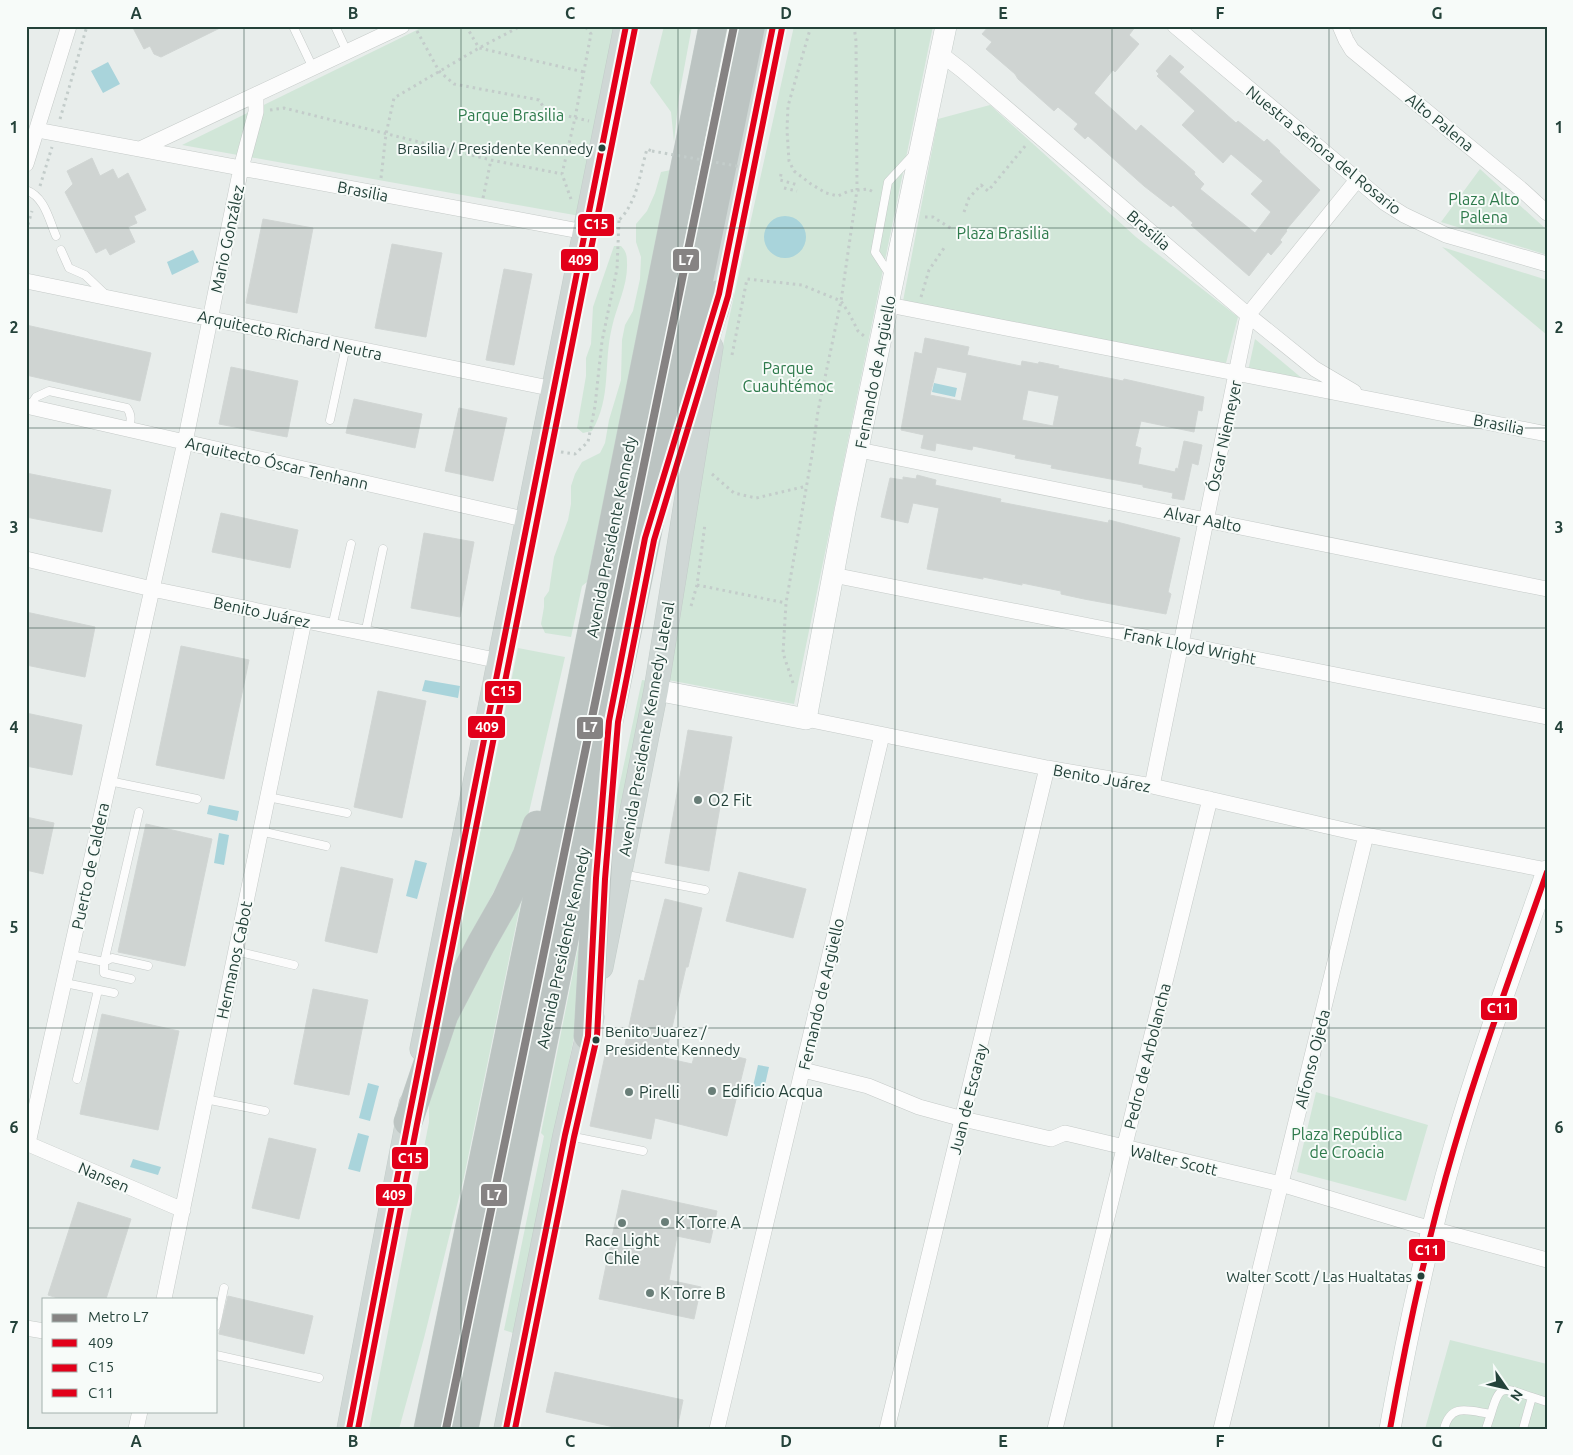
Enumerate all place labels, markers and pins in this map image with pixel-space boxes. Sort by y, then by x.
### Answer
place label: Brasilia / Presidente Kennedy [397,140,593,157]
marker: Brasilia / Presidente Kennedy [597,143,607,153]
place label: O2 Fit [708,791,752,809]
marker: O2 Fit [692,794,704,806]
place label: Benito Juarez / Presidente Kennedy [605,1023,740,1058]
marker: Benito Juarez / Presidente Kennedy [591,1035,601,1045]
place label: Edificio Acqua [722,1082,823,1100]
place label: Pirelli [639,1083,680,1101]
marker: Edificio Acqua [706,1085,718,1097]
marker: Pirelli [623,1086,635,1098]
place label: K Torre A [675,1213,742,1231]
marker: K Torre A [659,1216,671,1228]
marker: Race Light Chile [616,1217,628,1229]
place label: Race Light Chile [585,1231,660,1267]
place label: Walter Scott / Las Hualtatas [1226,1268,1412,1285]
marker: Walter Scott / Las Hualtatas [1416,1271,1426,1281]
place label: K Torre B [660,1284,726,1302]
marker: K Torre B [644,1287,656,1299]

